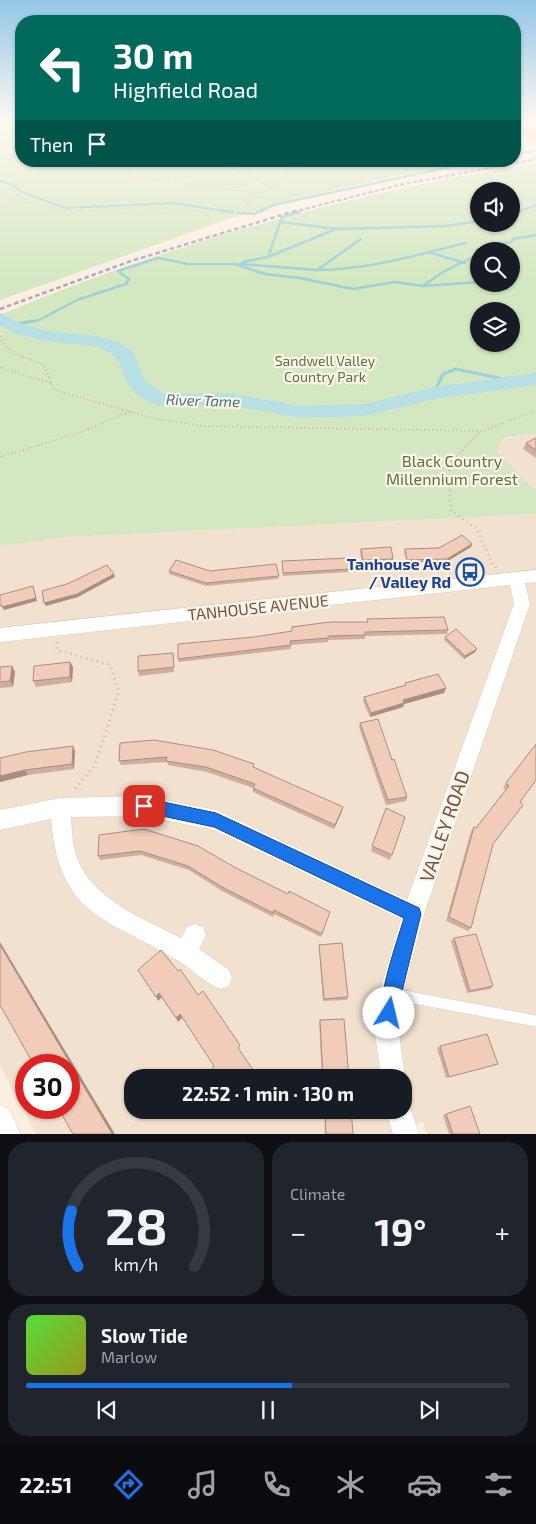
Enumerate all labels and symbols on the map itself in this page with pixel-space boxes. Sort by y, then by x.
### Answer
park label: Sandwell Valley Country Park [275,352,376,385]
water label: River Tame [166,390,240,410]
park label: Black Country Millennium Forest [386,451,518,488]
place label: Tanhouse Ave / Valley Rd [347,554,451,592]
bus stop icon: Tanhouse Ave / Valley Rd [455,557,485,587]
street label: TANHOUSE AVENUE [187,590,330,624]
street label: VALLEY ROAD [414,767,474,885]
pin [123,785,165,827]
position arrow [362,986,414,1038]
speed limit sign: 30 [15,1054,80,1119]

